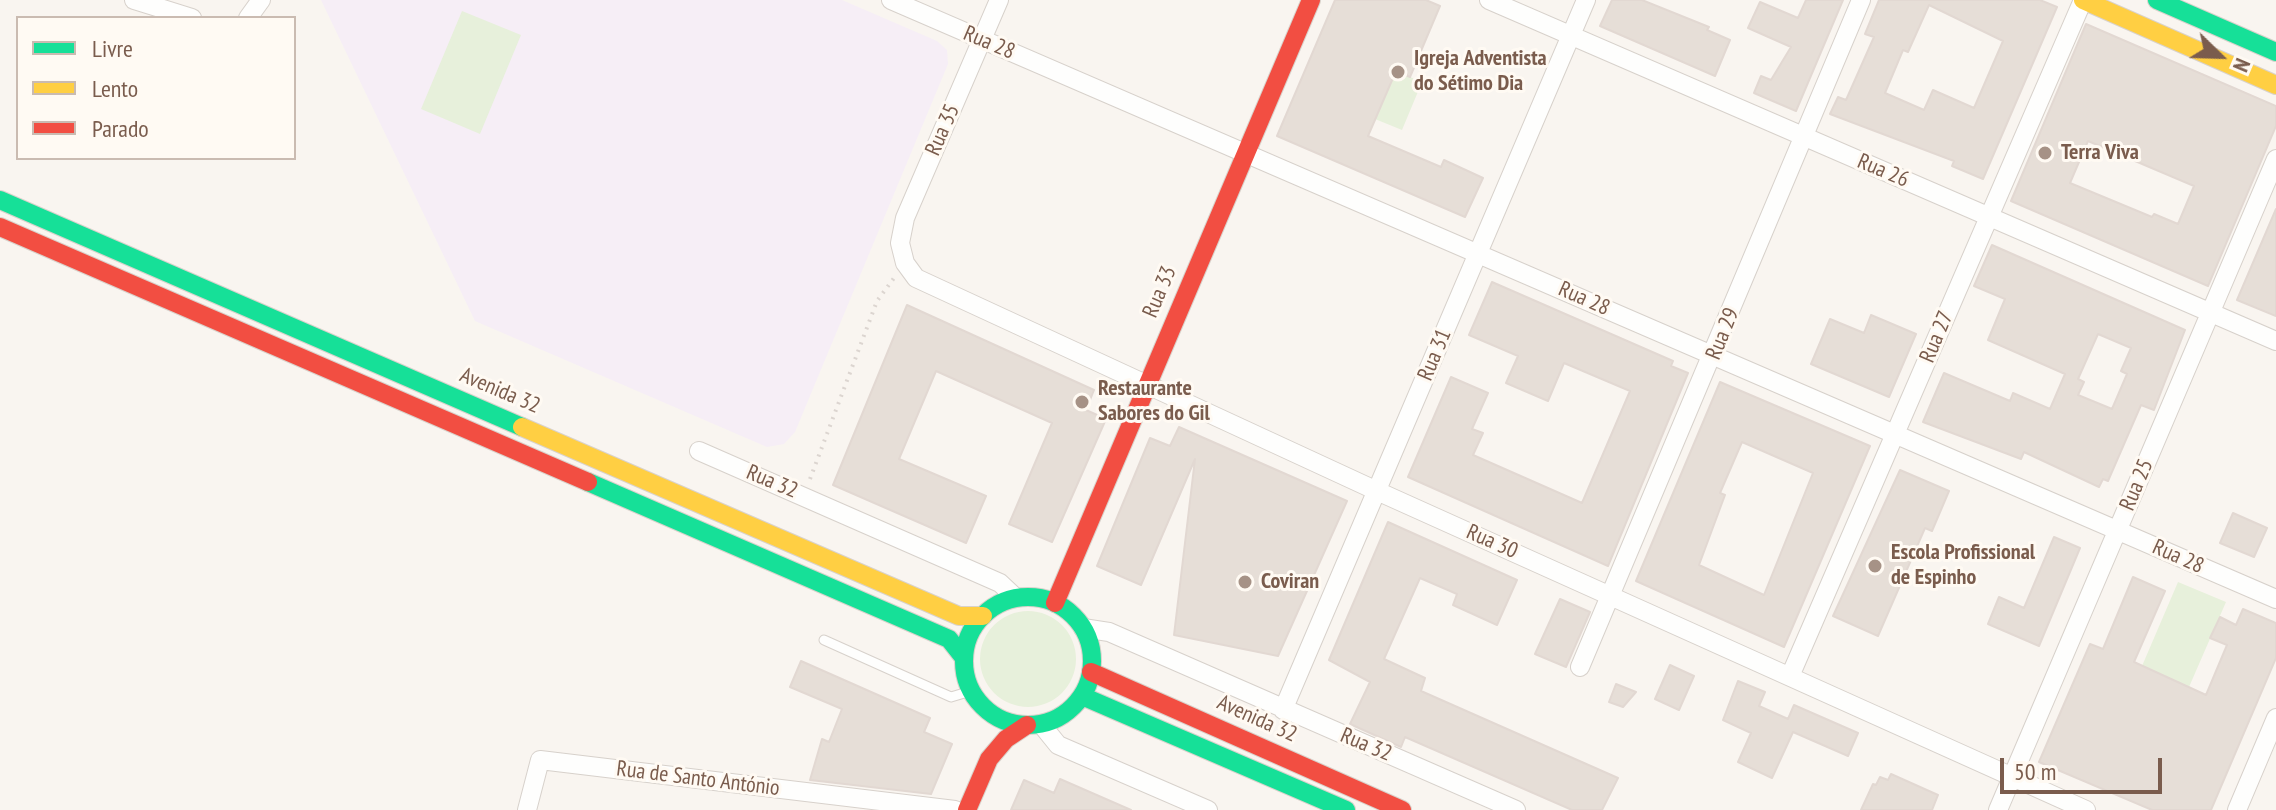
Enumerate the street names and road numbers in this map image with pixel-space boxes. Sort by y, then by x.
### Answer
street label: Rua 28 [959,20,1019,66]
street label: Rua 35 [920,100,966,160]
street label: Rua 26 [1853,148,1913,194]
street label: Rua 33 [1137,262,1183,322]
street label: Rua 28 [1554,276,1614,322]
street label: Rua 29 [1701,304,1745,364]
street label: Rua 27 [1914,307,1960,367]
street label: Rua 31 [1412,325,1458,385]
street label: Avenida 32 [456,362,544,420]
street label: Rua 25 [2114,455,2160,515]
street label: Rua 32 [742,459,802,505]
street label: Rua 30 [1462,519,1522,565]
street label: Rua 28 [2148,534,2208,580]
street label: Avenida 32 [1213,690,1301,748]
street label: Rua 32 [1336,722,1396,768]
street label: Rua de Santo António [615,756,781,802]

